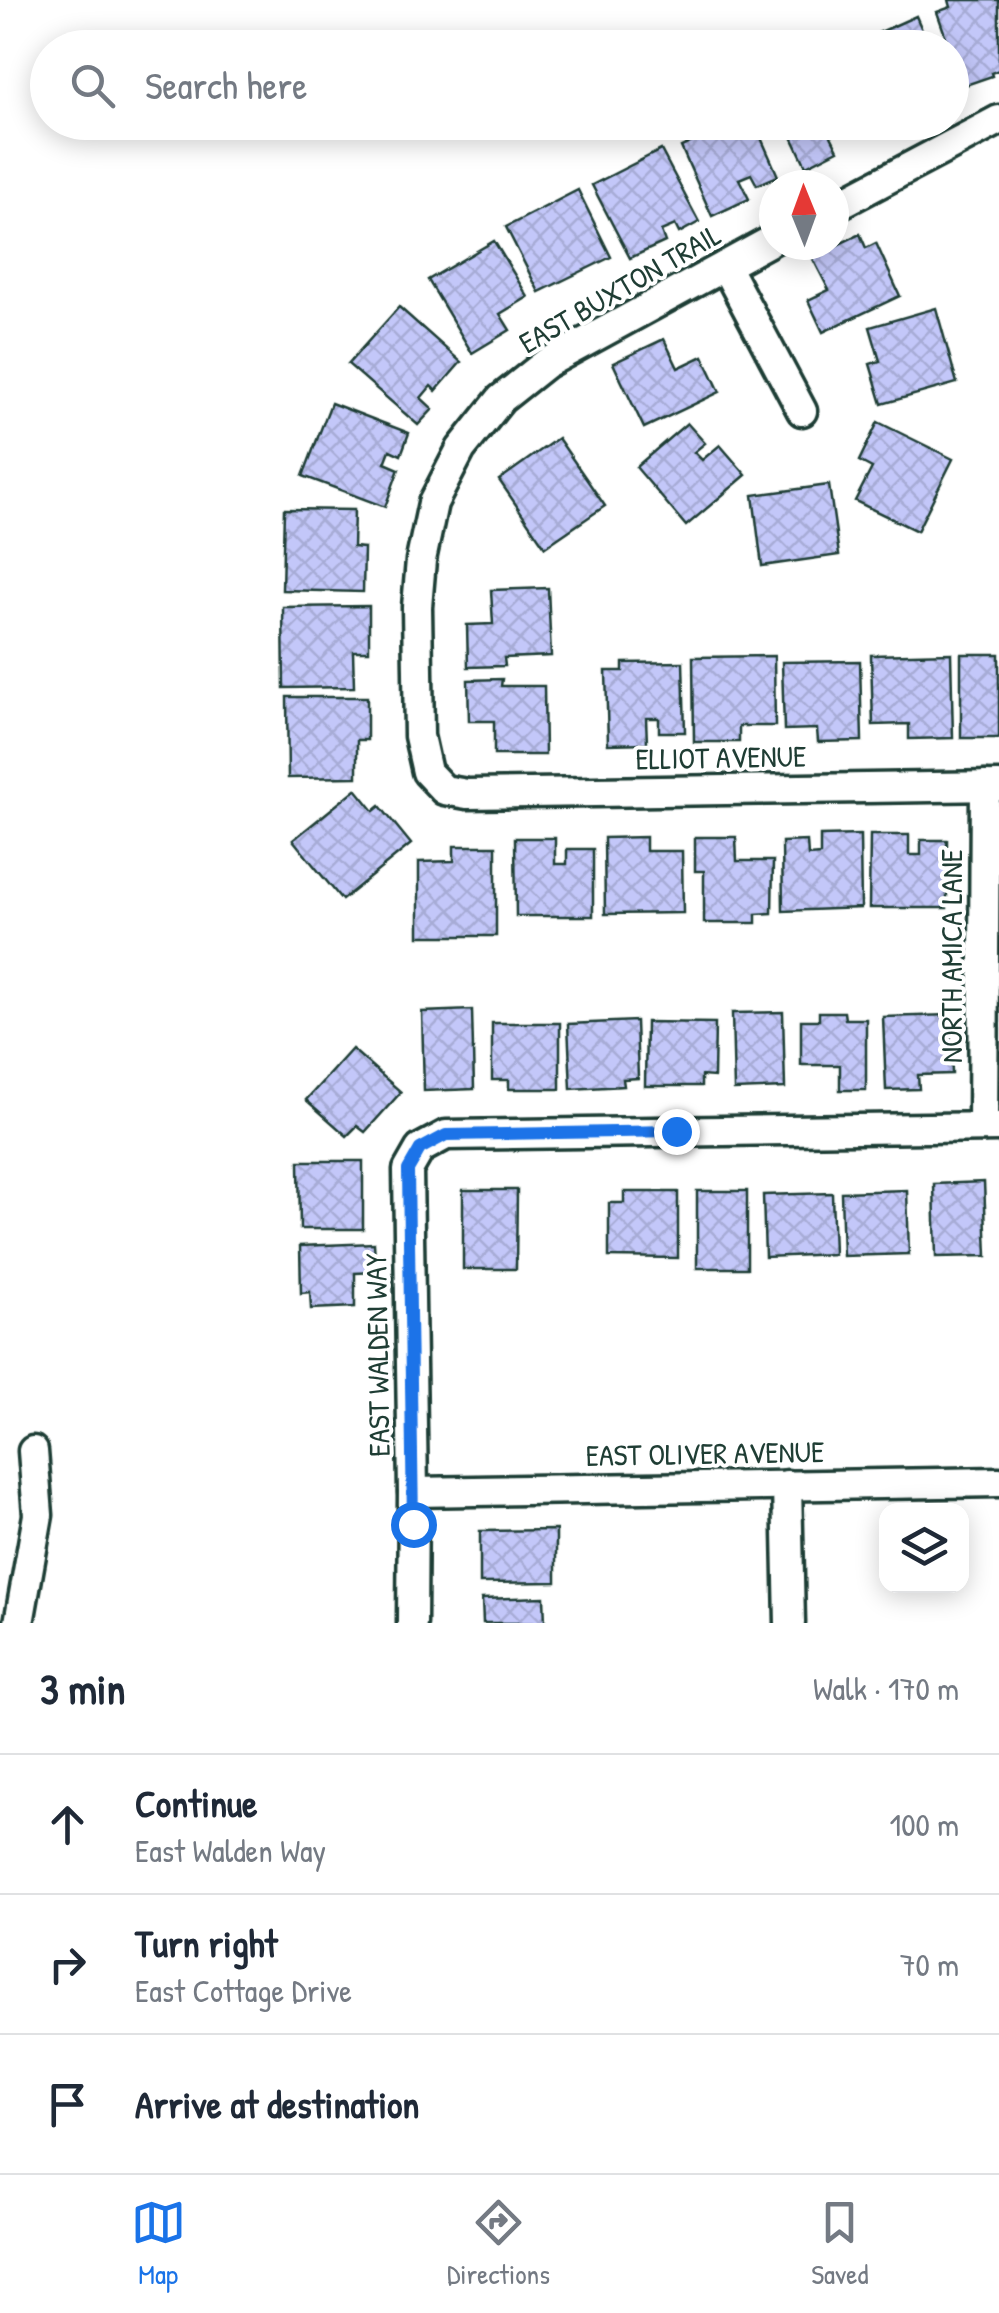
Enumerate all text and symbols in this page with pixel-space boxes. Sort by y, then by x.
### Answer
search box [30,30,969,140]
icon: search [65,58,120,113]
text: Search here [145,59,307,111]
north arrow [759,170,849,260]
street label: EAST BUXTON TRAIL [511,214,728,362]
street label: ELLIOT AVENUE [635,736,807,778]
street label: NORTH AMICA LANE [931,849,971,1063]
route end [654,1109,700,1155]
street label: EAST WALDEN WAY [355,1253,399,1457]
street label: EAST OLIVER AVENUE [585,1431,825,1475]
route start [391,1502,437,1548]
map controls [879,1503,969,1593]
button: layers [879,1503,969,1593]
text: 3 min [40,1660,125,1717]
text: Walk · 170 m [813,1667,959,1710]
text: Continue [135,1777,257,1829]
icon: ahead [40,1797,95,1852]
text: 100 m [890,1803,959,1846]
text: East Walden Way [135,1829,326,1872]
text: Turn right [135,1917,278,1969]
icon: right [40,1937,95,1992]
text: 70 m [900,1943,959,1986]
text: East Cottage Drive [135,1969,352,2012]
icon: arrive [40,2077,95,2132]
text: Arrive at destination [135,2078,419,2130]
tab: Map [131,2195,186,2293]
tab: Directions [447,2195,550,2293]
tab: Saved [811,2195,868,2293]

